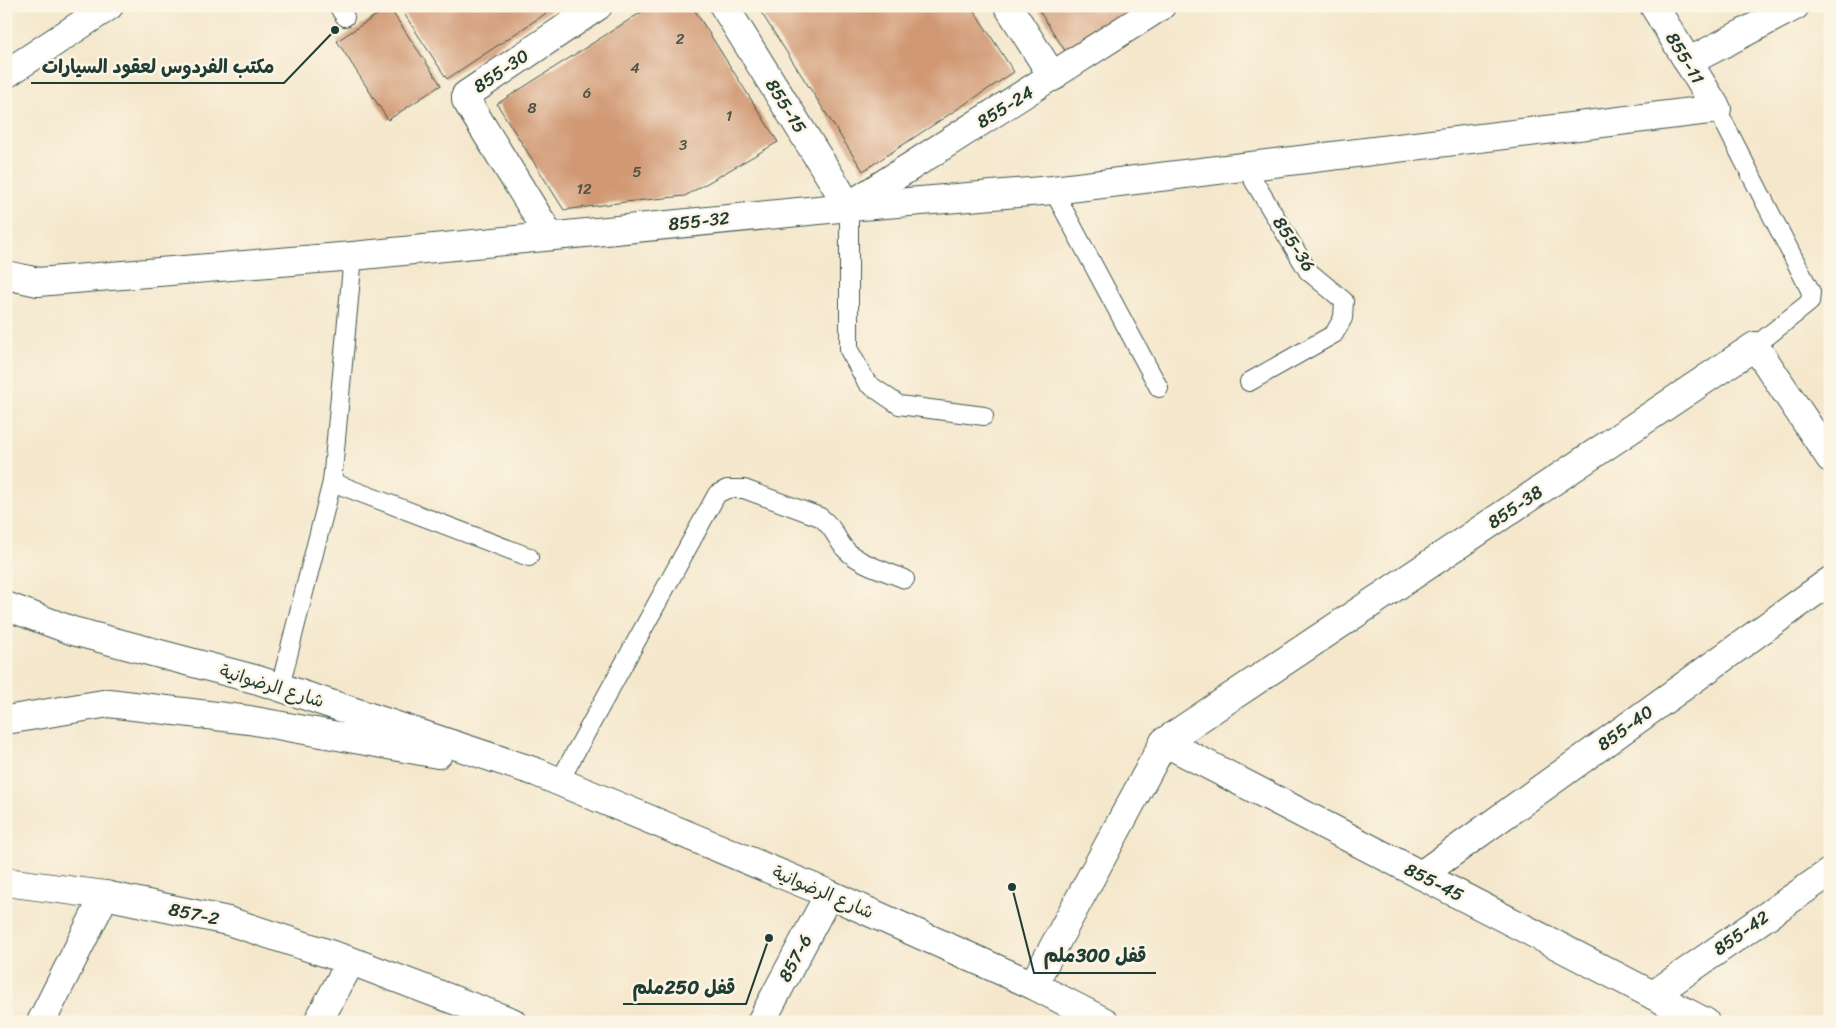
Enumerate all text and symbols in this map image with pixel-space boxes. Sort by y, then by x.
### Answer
street label: 855-11 [1657,25,1713,91]
house number: 2 [676,26,685,52]
street label: 855-30 [466,40,536,102]
callout: مكتب الفردوس لعقود السيارات [31,49,284,83]
text: مكتب الفردوس لعقود السيارات [42,50,274,83]
house number: 4 [630,55,640,81]
street label: 855-15 [757,72,815,140]
street label: 855-24 [970,77,1040,137]
house number: 6 [583,80,591,106]
house number: 8 [527,95,537,121]
house number: 1 [726,103,732,129]
house number: 3 [679,132,687,158]
house number: 5 [632,159,642,185]
house number: 12 [576,176,592,202]
street label: 855-32 [667,202,731,240]
street label: 855-36 [1264,210,1324,278]
street label: 855-38 [1480,476,1550,538]
street label: شارع الرضوانية [216,655,328,717]
street label: 855-40 [1590,696,1660,760]
street label: 855-45 [1398,853,1470,911]
street label: شارع الرضوانية [767,856,879,928]
street label: 857-2 [166,893,222,935]
street label: 855-42 [1706,902,1776,964]
street label: 857-6 [769,928,821,988]
callout: قفل 300ملم [1034,939,1156,973]
text: قفل 300ملم [1044,939,1146,972]
callout: قفل 250ملم [623,970,746,1004]
text: قفل 250ملم [633,971,735,1004]

